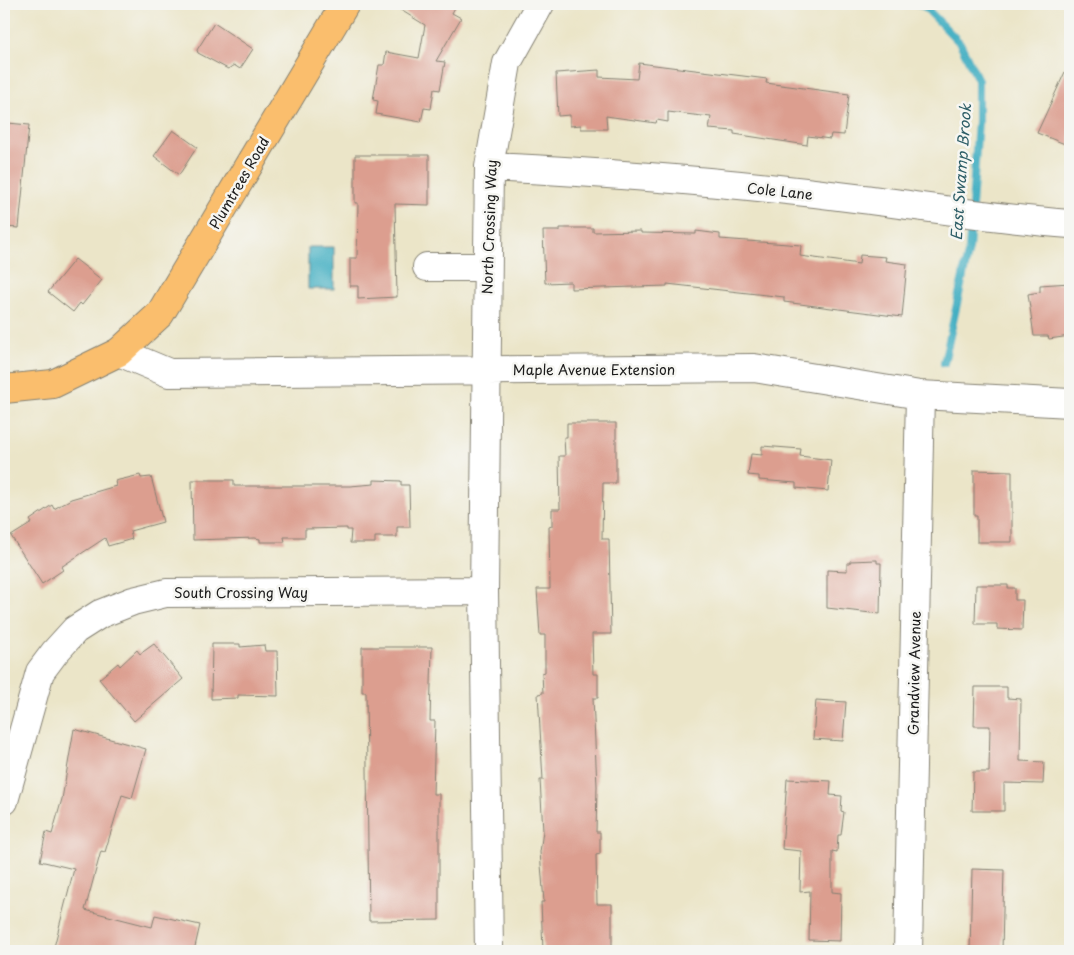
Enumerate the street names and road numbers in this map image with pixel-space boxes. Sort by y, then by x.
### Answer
street label: Plumtrees Road [204,133,274,233]
street label: North Crossing Way [476,159,502,295]
street label: Cole Lane [746,177,814,205]
street label: Maple Avenue Extension [513,359,675,380]
street label: South Crossing Way [174,582,308,603]
street label: Grandview Avenue [902,610,926,735]

